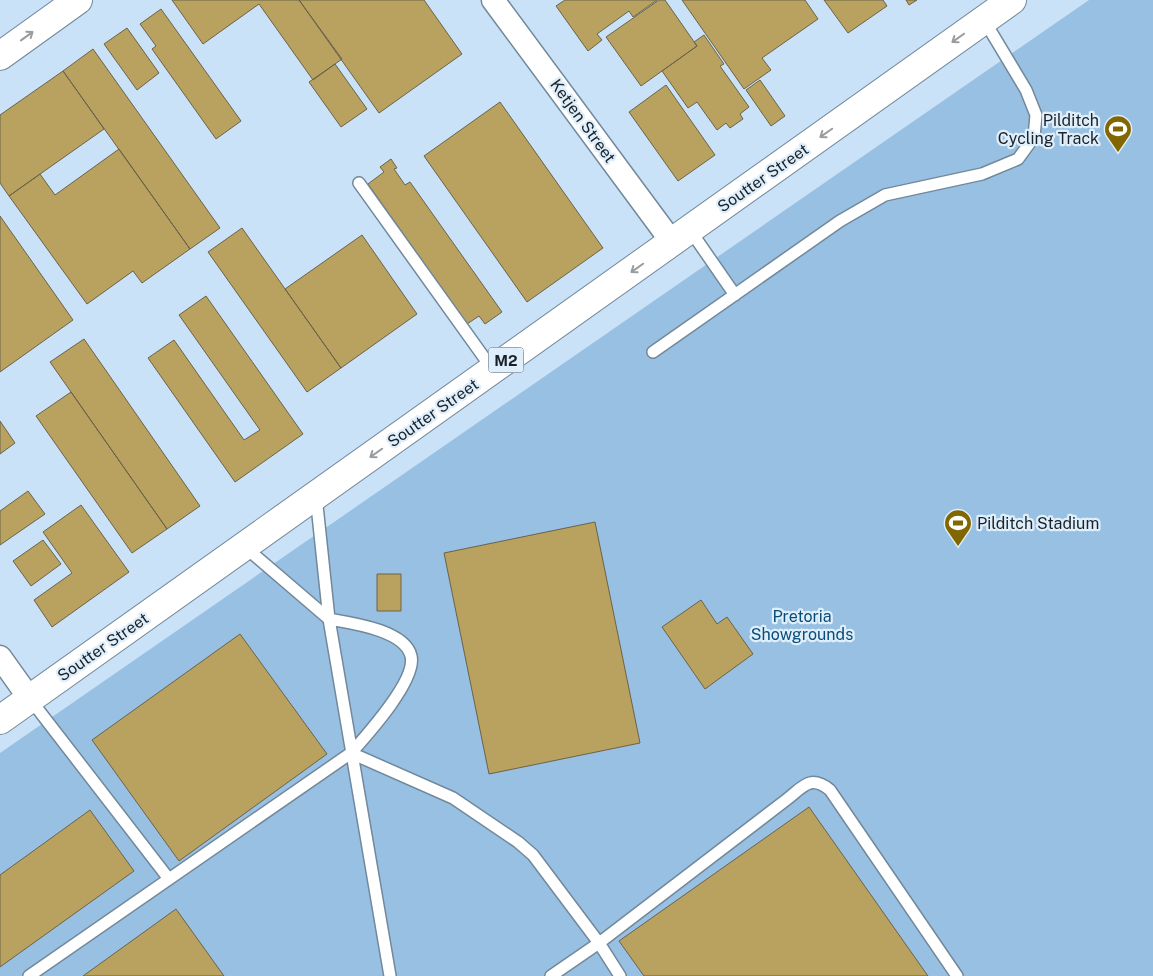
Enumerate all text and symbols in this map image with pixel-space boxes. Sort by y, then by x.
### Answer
one-way arrow [20,31,34,41]
one-way arrow [952,33,965,44]
street label: Ketjen Street [546,76,620,166]
place label: Pilditch Cycling Track [998,111,1099,148]
sports icon: Pilditch Cycling Track [1103,114,1133,153]
one-way arrow [819,128,833,138]
street label: Soutter Street [714,140,812,216]
one-way arrow [630,263,644,273]
road number: M2 [488,348,524,372]
street label: Soutter Street [384,375,482,451]
one-way arrow [369,448,383,458]
sports icon: Pilditch Stadium [943,508,973,547]
place label: Pilditch Stadium [977,514,1099,533]
park label: Pretoria Showgrounds [751,607,853,644]
street label: Soutter Street [54,609,152,685]

